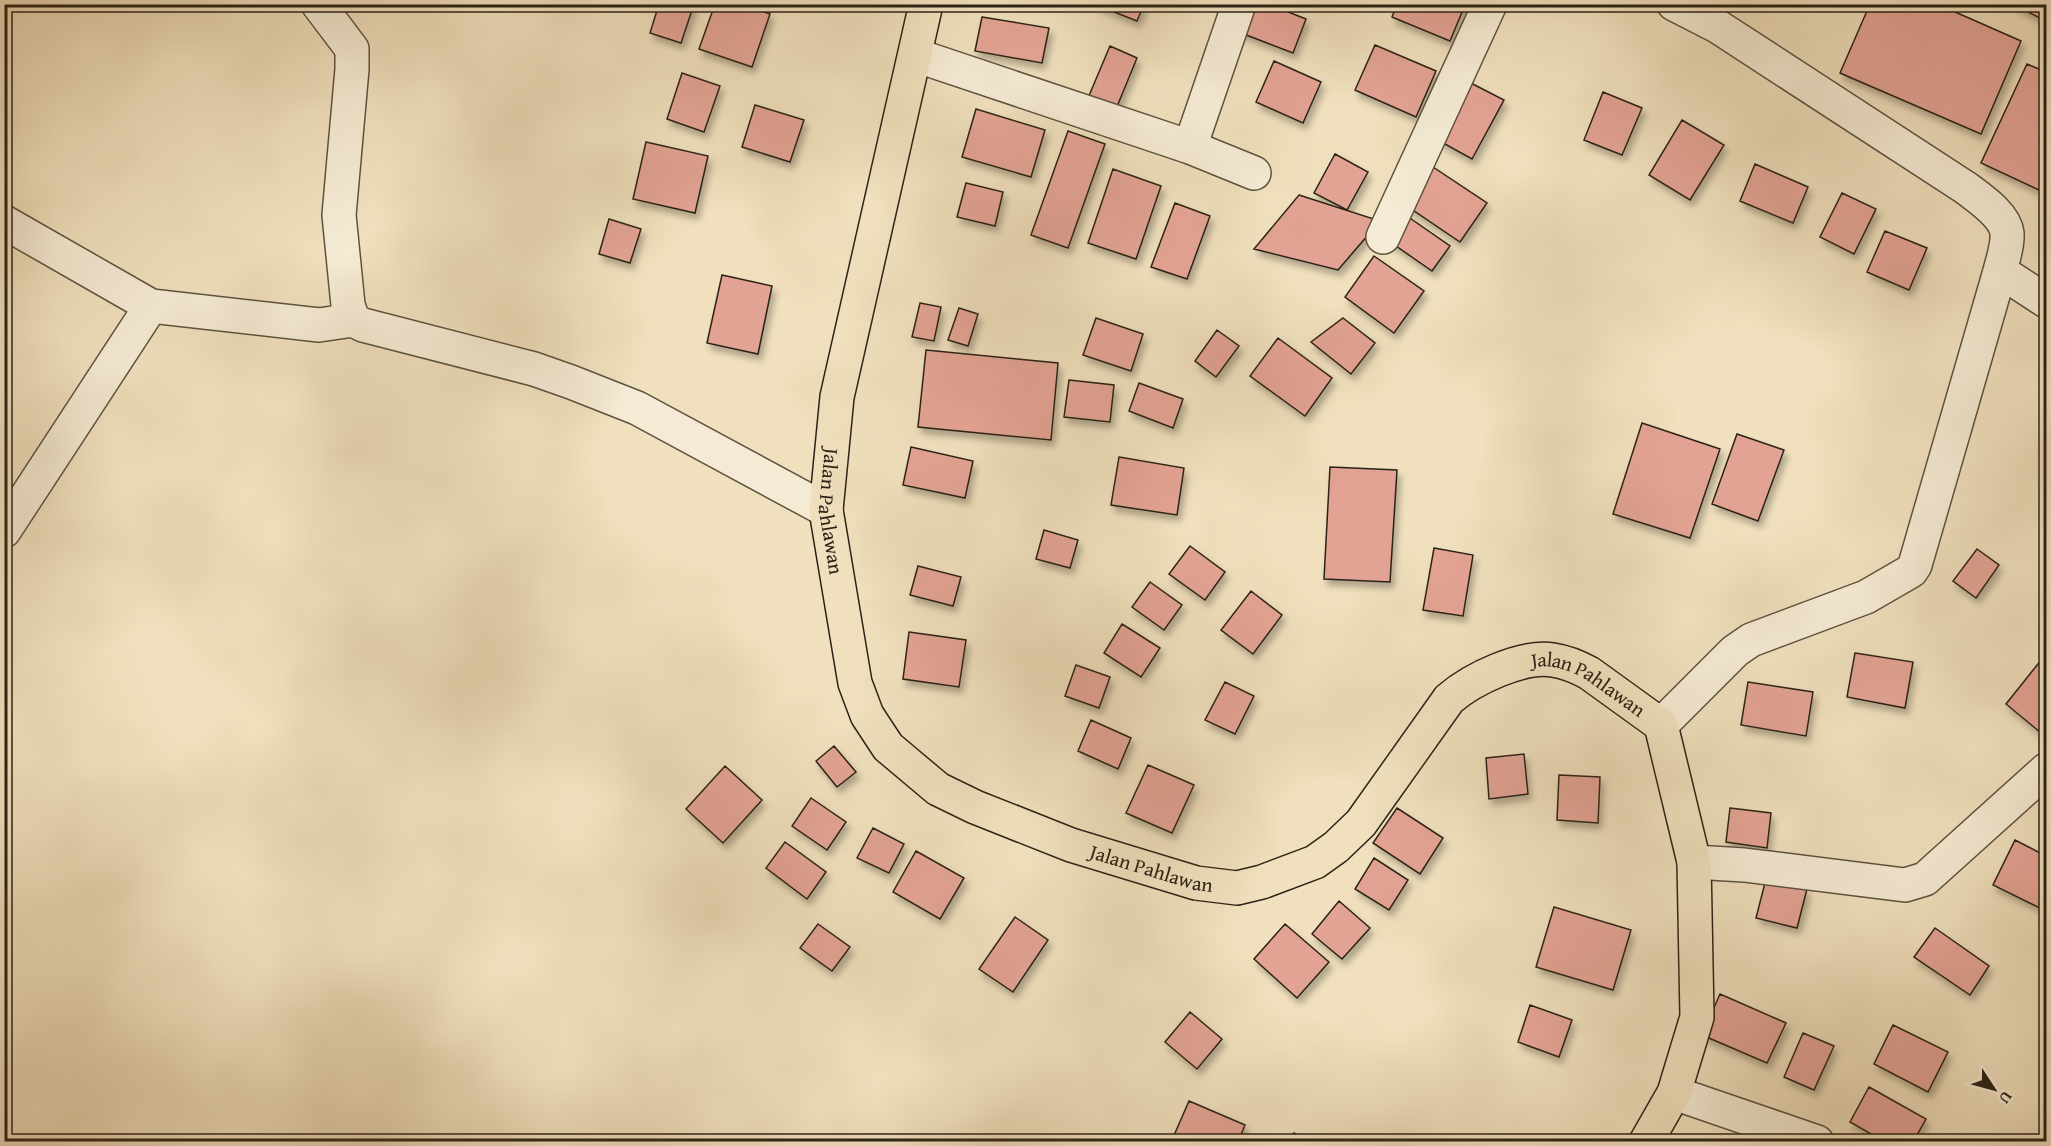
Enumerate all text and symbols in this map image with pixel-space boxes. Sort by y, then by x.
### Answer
street label: Jalan Pahlawan [812,444,852,577]
street label: Jalan Pahlawan [1526,644,1652,723]
street label: Jalan Pahlawan [1083,836,1215,899]
north arrow [1964,1059,2024,1119]
text: U [1993,1086,2019,1109]

